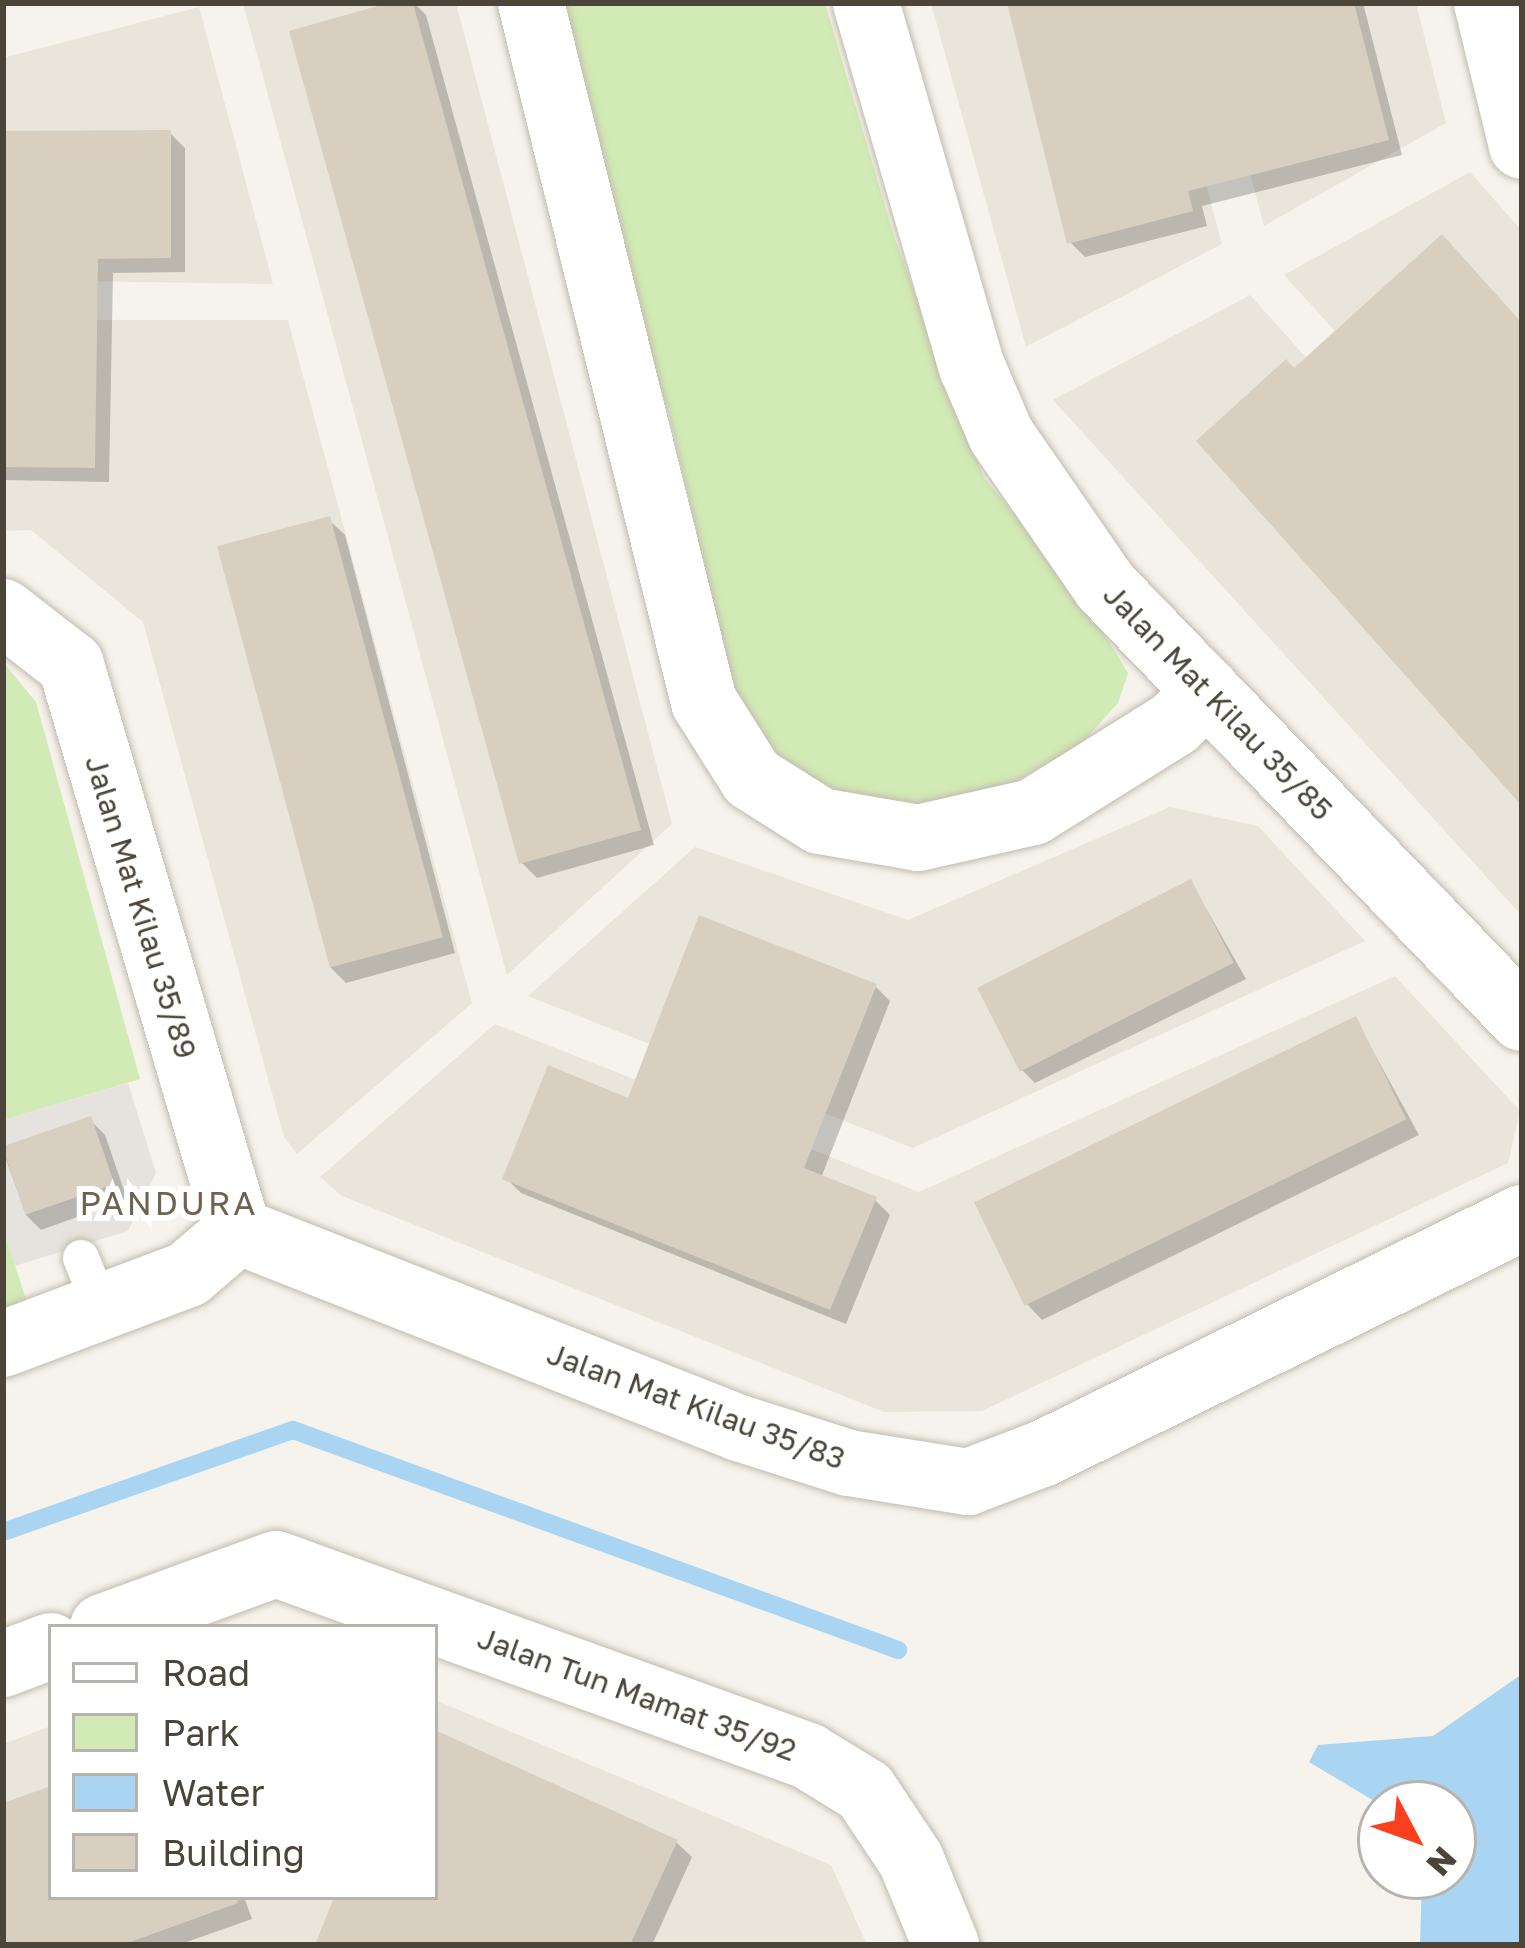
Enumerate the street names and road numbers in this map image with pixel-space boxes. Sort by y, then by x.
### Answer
street label: Jalan Mat Kilau 35/85 [1096,577,1340,827]
street label: Jalan Mat Kilau 35/89 [78,751,204,1063]
street label: Jalan Mat Kilau 35/83 [542,1335,850,1477]
street label: Jalan Tun Mamat 35/92 [473,1620,801,1768]

